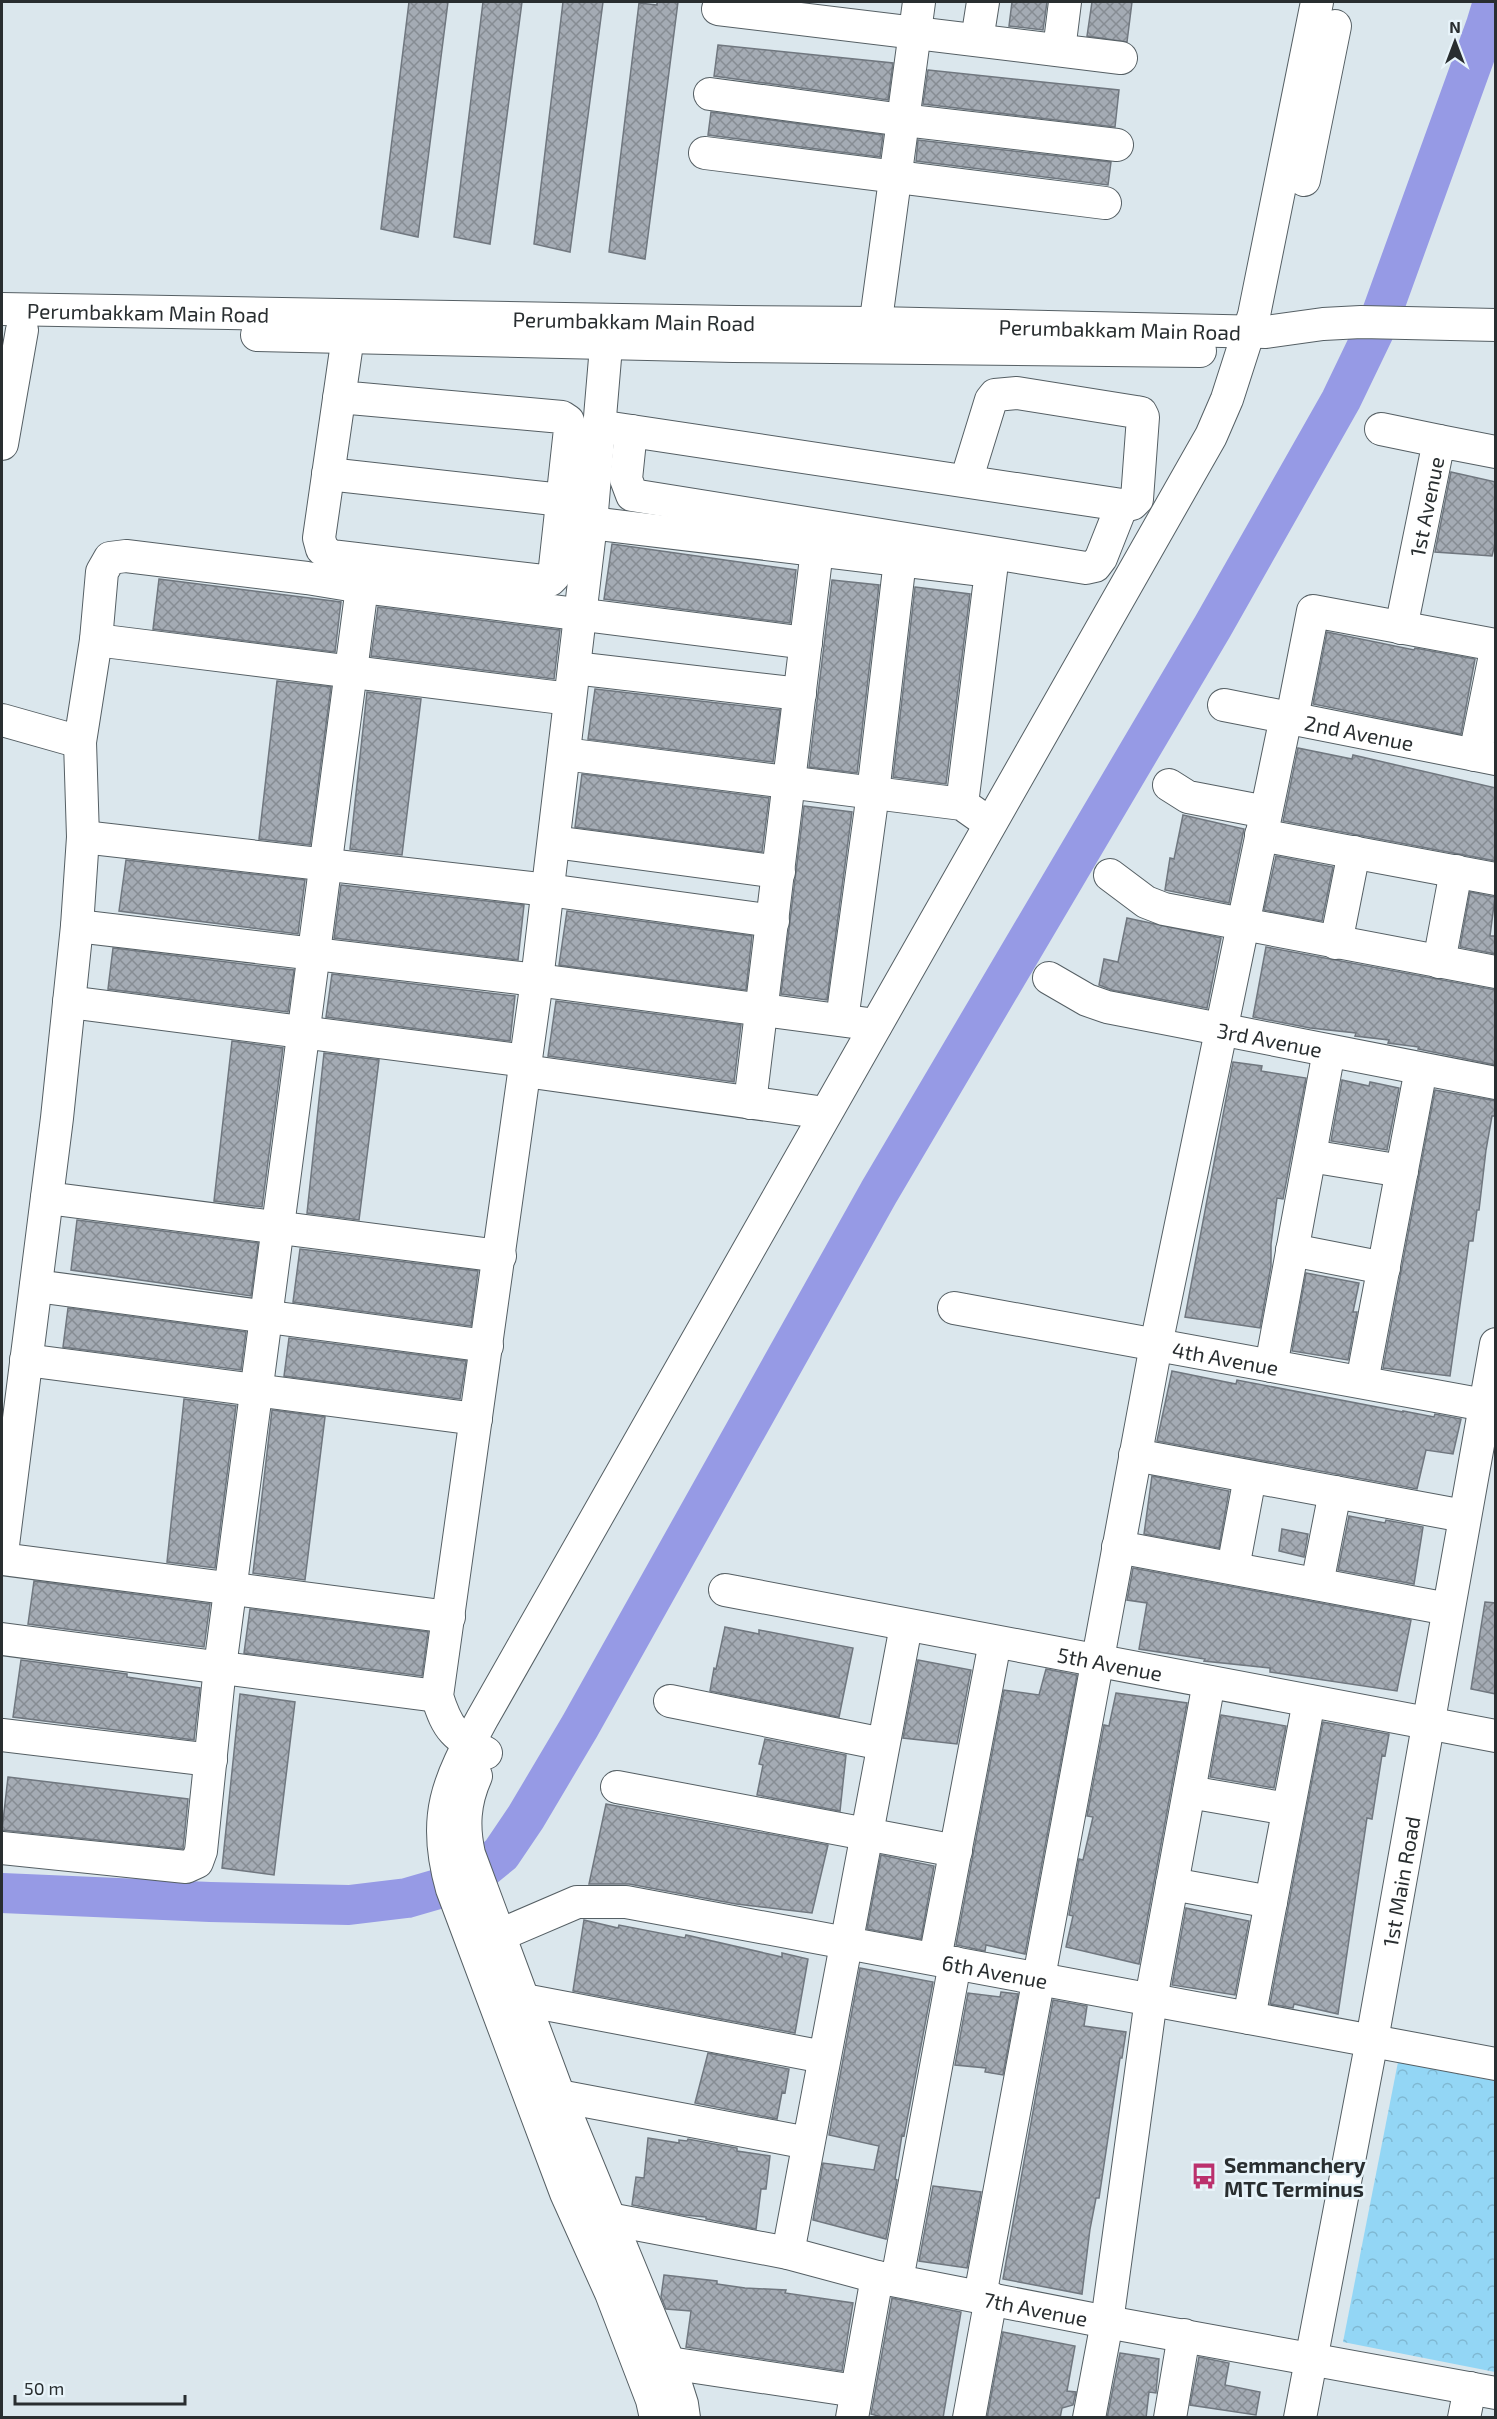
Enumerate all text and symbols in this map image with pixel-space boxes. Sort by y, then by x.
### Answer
north arrow [1425,12,1485,72]
text: N [1449,17,1461,36]
street label: Perumbakkam Main Road [27,297,269,326]
street label: Perumbakkam Main Road [513,306,755,335]
street label: Perumbakkam Main Road [998,313,1241,344]
street label: 1st Avenue [1403,454,1448,559]
street label: 2nd Avenue [1303,709,1416,755]
street label: 3rd Avenue [1215,1016,1325,1061]
street label: 4th Avenue [1170,1336,1281,1380]
street label: 5th Avenue [1056,1641,1165,1685]
street label: 1st Main Road [1376,1814,1424,1949]
street label: 6th Avenue [940,1949,1050,1993]
place label: Semmanchery MTC Terminus [1224,2152,1366,2201]
bus stop icon: Semmanchery MTC Terminus [1189,2161,1219,2191]
street label: 7th Avenue [982,2286,1090,2330]
scale bar [15,2368,184,2406]
text: 50 m [24,2377,64,2399]

